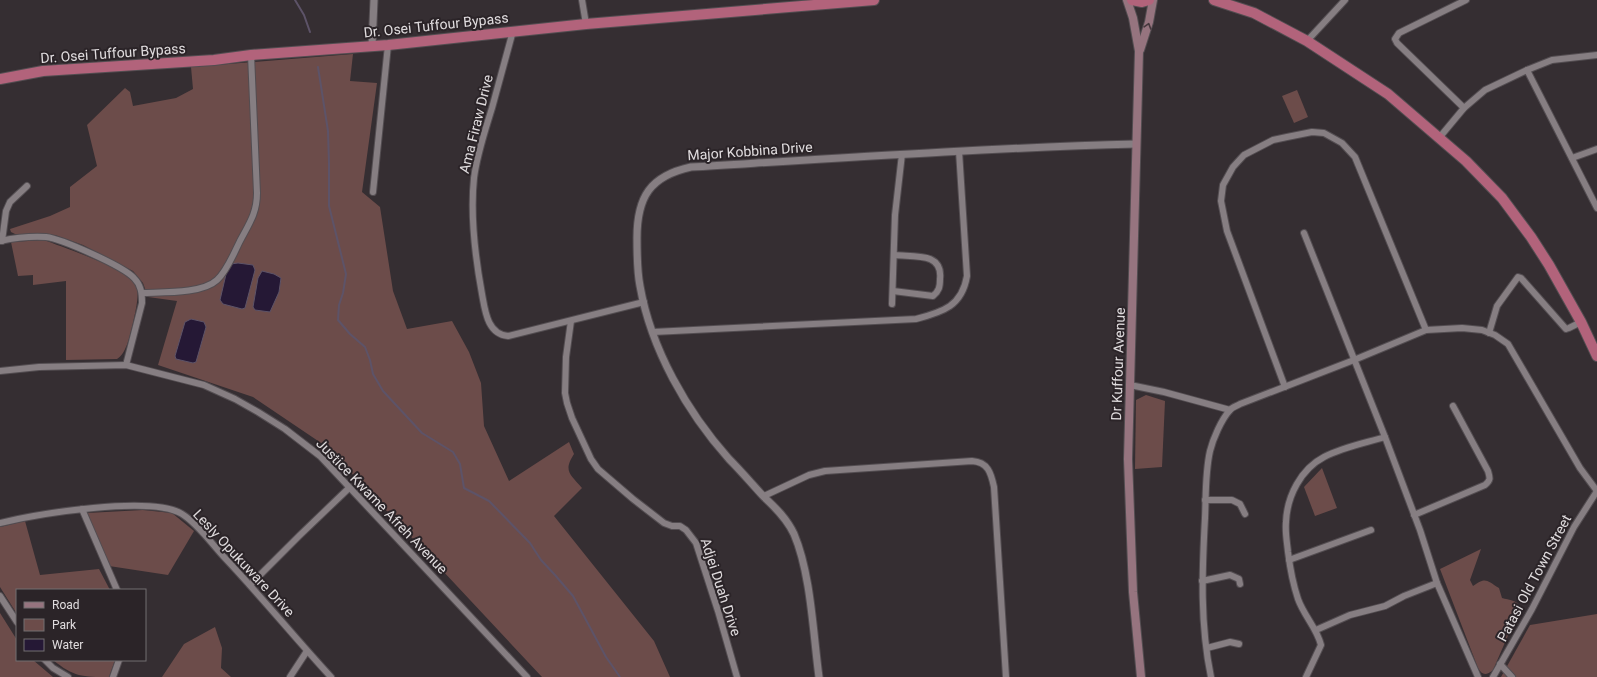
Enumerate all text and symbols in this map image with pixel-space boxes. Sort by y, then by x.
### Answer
street label: Dr. Osei Tuffour Bypass [363,9,509,41]
one-way arrow [1143,23,1152,30]
street label: Dr. Osei Tuffour Bypass [40,40,186,66]
street label: Ama Firaw Drive [456,73,496,175]
street label: Major Kobbina Drive [687,139,813,163]
street label: Dr Kuffour Avenue [1108,307,1128,421]
street label: Justice Kwame Afreh Avenue [313,435,451,577]
street label: Lesly Opukuware Drive [190,506,298,620]
street label: Patasi Old Town Street [1494,512,1574,644]
street label: Adjei Duah Drive [698,536,744,638]
legend [16,589,146,661]
text: Road [52,598,80,612]
text: Park [52,618,77,632]
text: Water [52,638,83,652]

